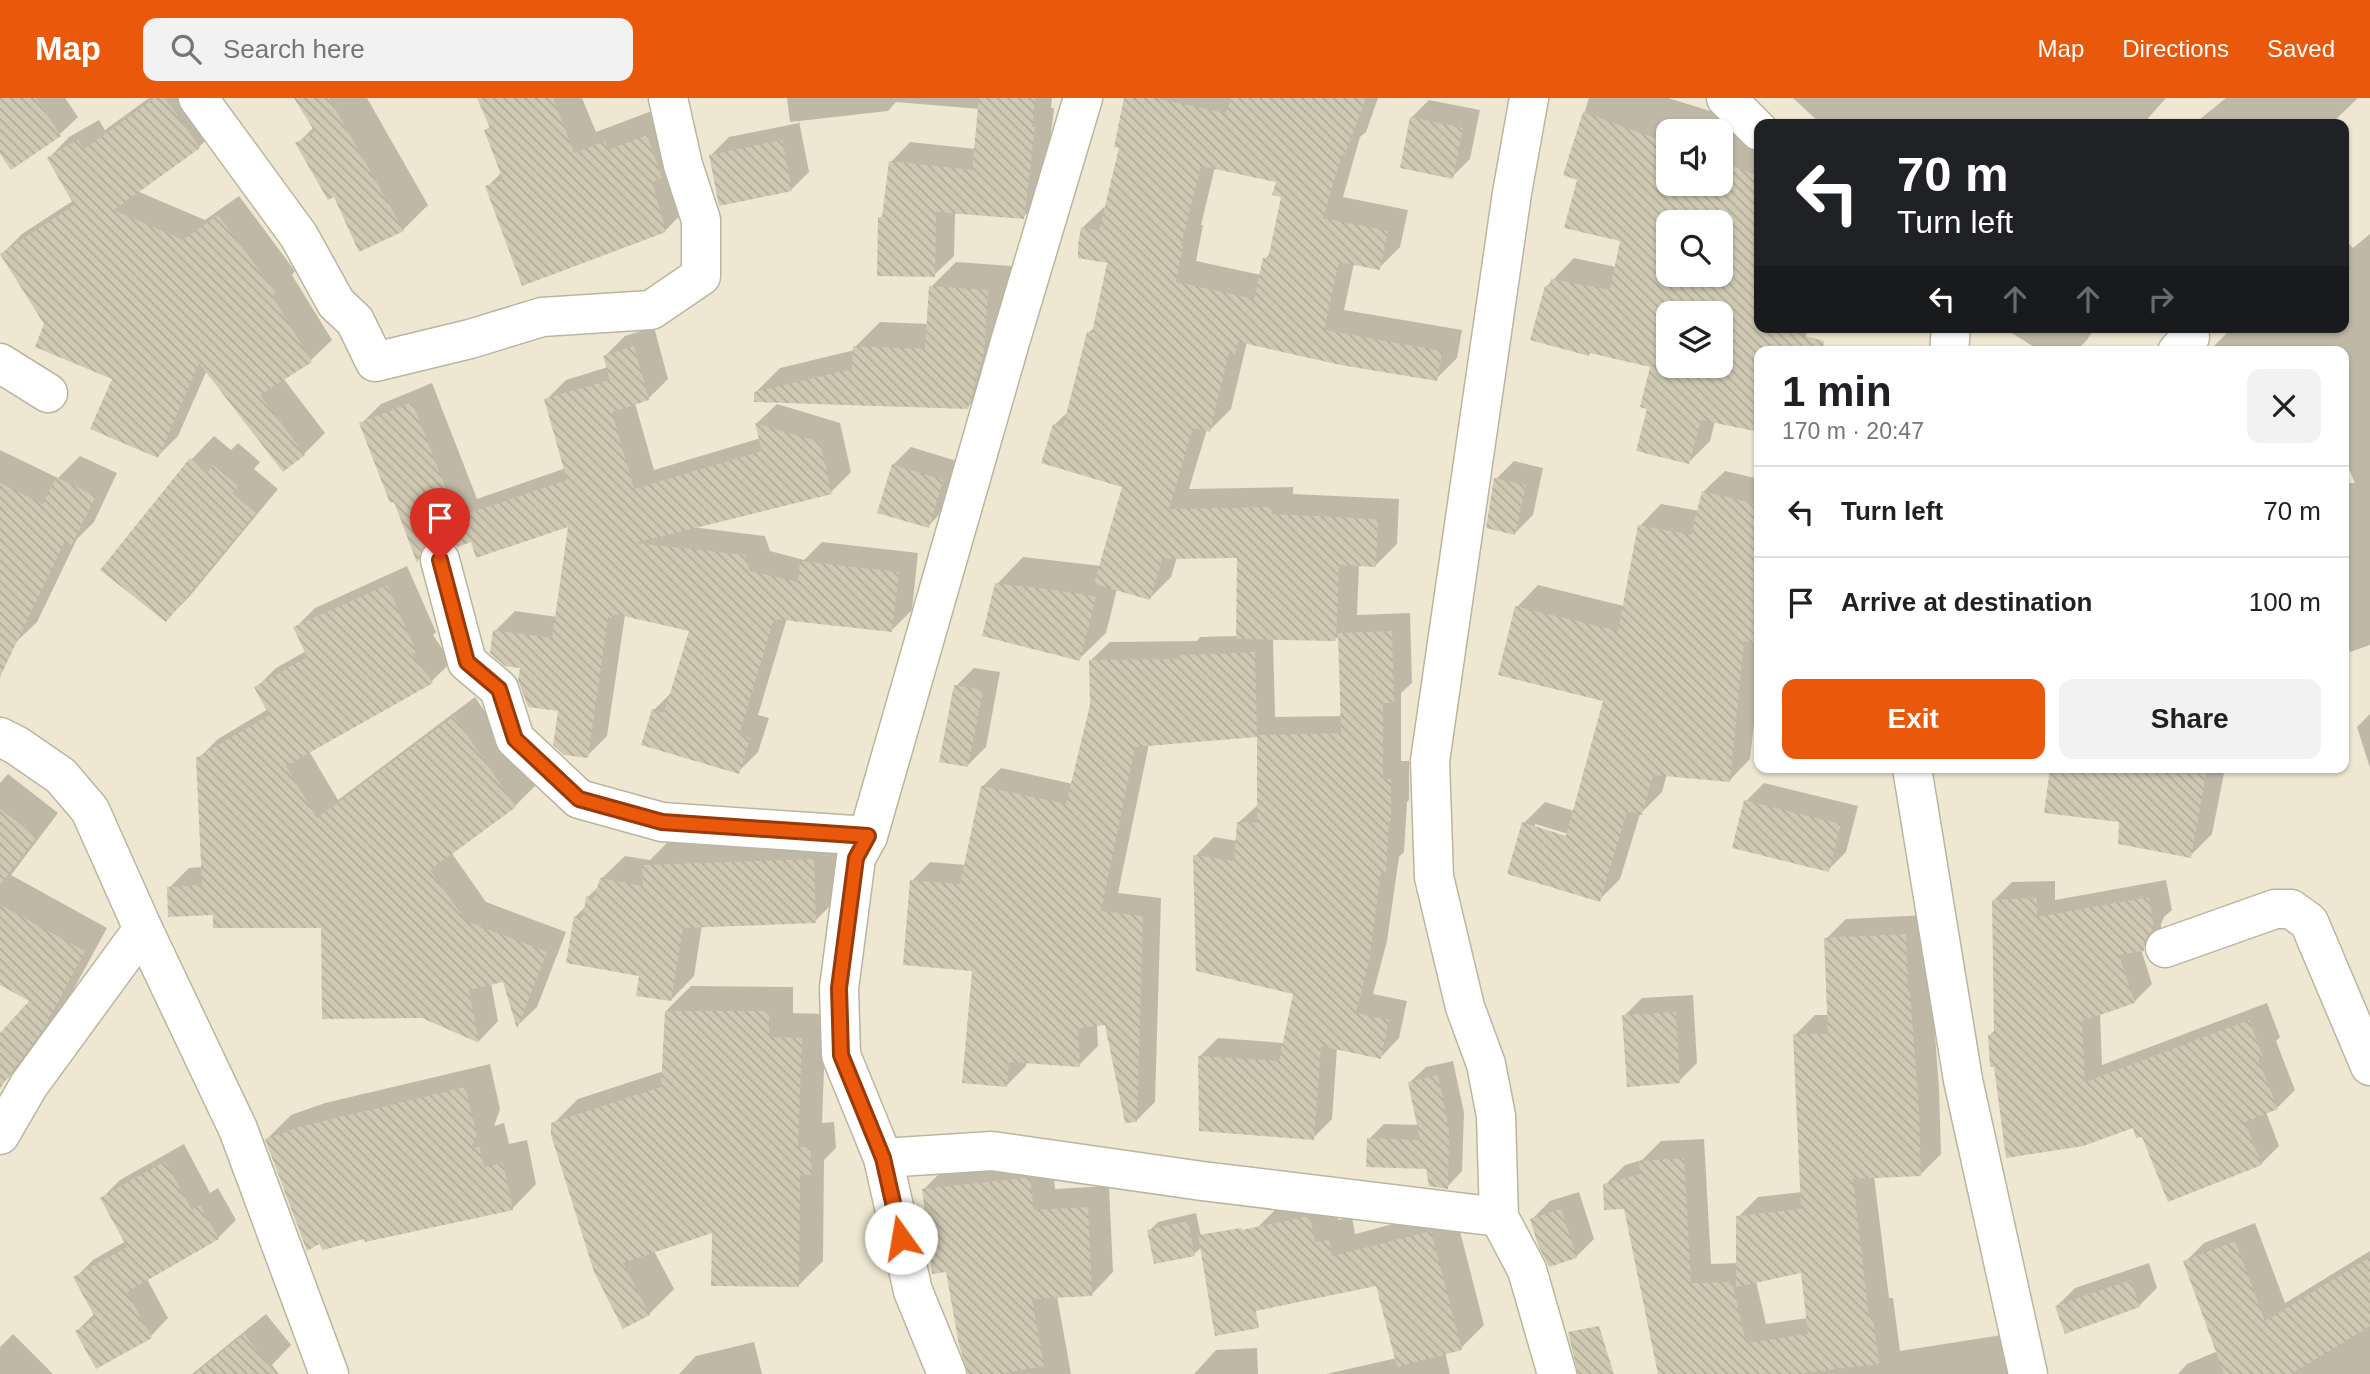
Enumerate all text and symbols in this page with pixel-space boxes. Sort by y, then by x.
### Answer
search box [143,18,633,81]
text: Map [35,30,101,67]
icon: search [167,30,205,68]
text: Search here [223,34,365,64]
text: Map [2038,35,2084,62]
text: Directions [2122,35,2229,62]
text: Saved [2267,35,2335,62]
map controls [1656,119,1733,378]
button: sound [1656,119,1733,196]
icon: left [1782,147,1873,238]
text: 70 m [1897,147,2009,201]
text: Turn left [1897,204,2013,240]
button: search [1656,210,1733,287]
icon: left [1923,280,1961,318]
icon: ahead [1996,280,2034,318]
icon: ahead [2069,280,2107,318]
icon: right [2142,280,2180,318]
button: layers [1656,301,1733,378]
text: 1 min [1782,368,1892,415]
button: close [2247,369,2321,443]
text: 170 m · 20:47 [1782,418,1924,444]
pin [410,488,470,560]
icon: left [1782,493,1820,531]
text: Turn left [1841,496,1943,526]
text: 70 m [2263,496,2321,526]
icon: arrive [421,499,459,537]
icon: arrive [1782,584,1820,622]
text: Arrive at destination [1841,587,2092,617]
text: 100 m [2249,587,2321,617]
button: Exit [1782,679,2045,759]
button: Share [2059,679,2321,759]
position arrow [864,1201,938,1275]

